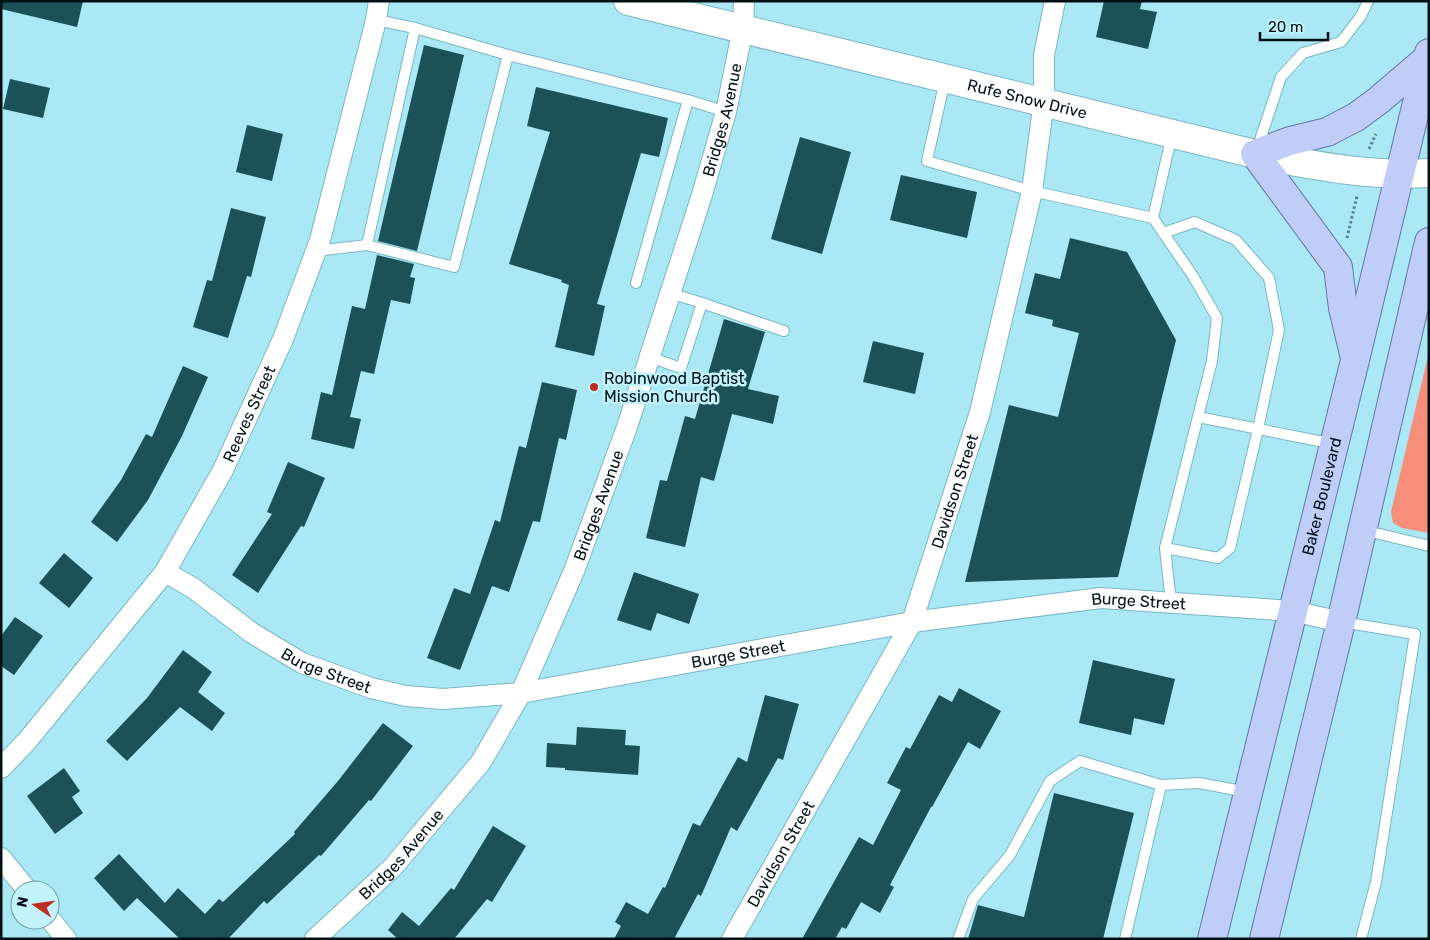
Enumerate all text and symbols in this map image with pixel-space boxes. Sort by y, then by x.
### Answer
scale bar [1260,10,1328,42]
text: 20 m [1268,18,1303,36]
street label: Bridges Avenue [698,61,745,179]
street label: Rufe Snow Drive [965,75,1089,122]
street label: Reeves Street [219,362,279,465]
place label: Robinwood Baptist Mission Church [604,369,744,406]
marker: Robinwood Baptist Mission Church [588,381,600,393]
street label: Davidson Street [927,432,982,551]
street label: Baker Boulevard [1298,435,1345,557]
street label: Bridges Avenue [569,447,627,563]
street label: Burge Street [1090,588,1187,613]
street label: Burge Street [690,636,786,671]
street label: Burge Street [278,643,374,697]
street label: Davidson Street [743,797,818,910]
street label: Bridges Avenue [355,805,447,903]
north arrow [10,880,60,930]
text: N [13,895,32,909]

